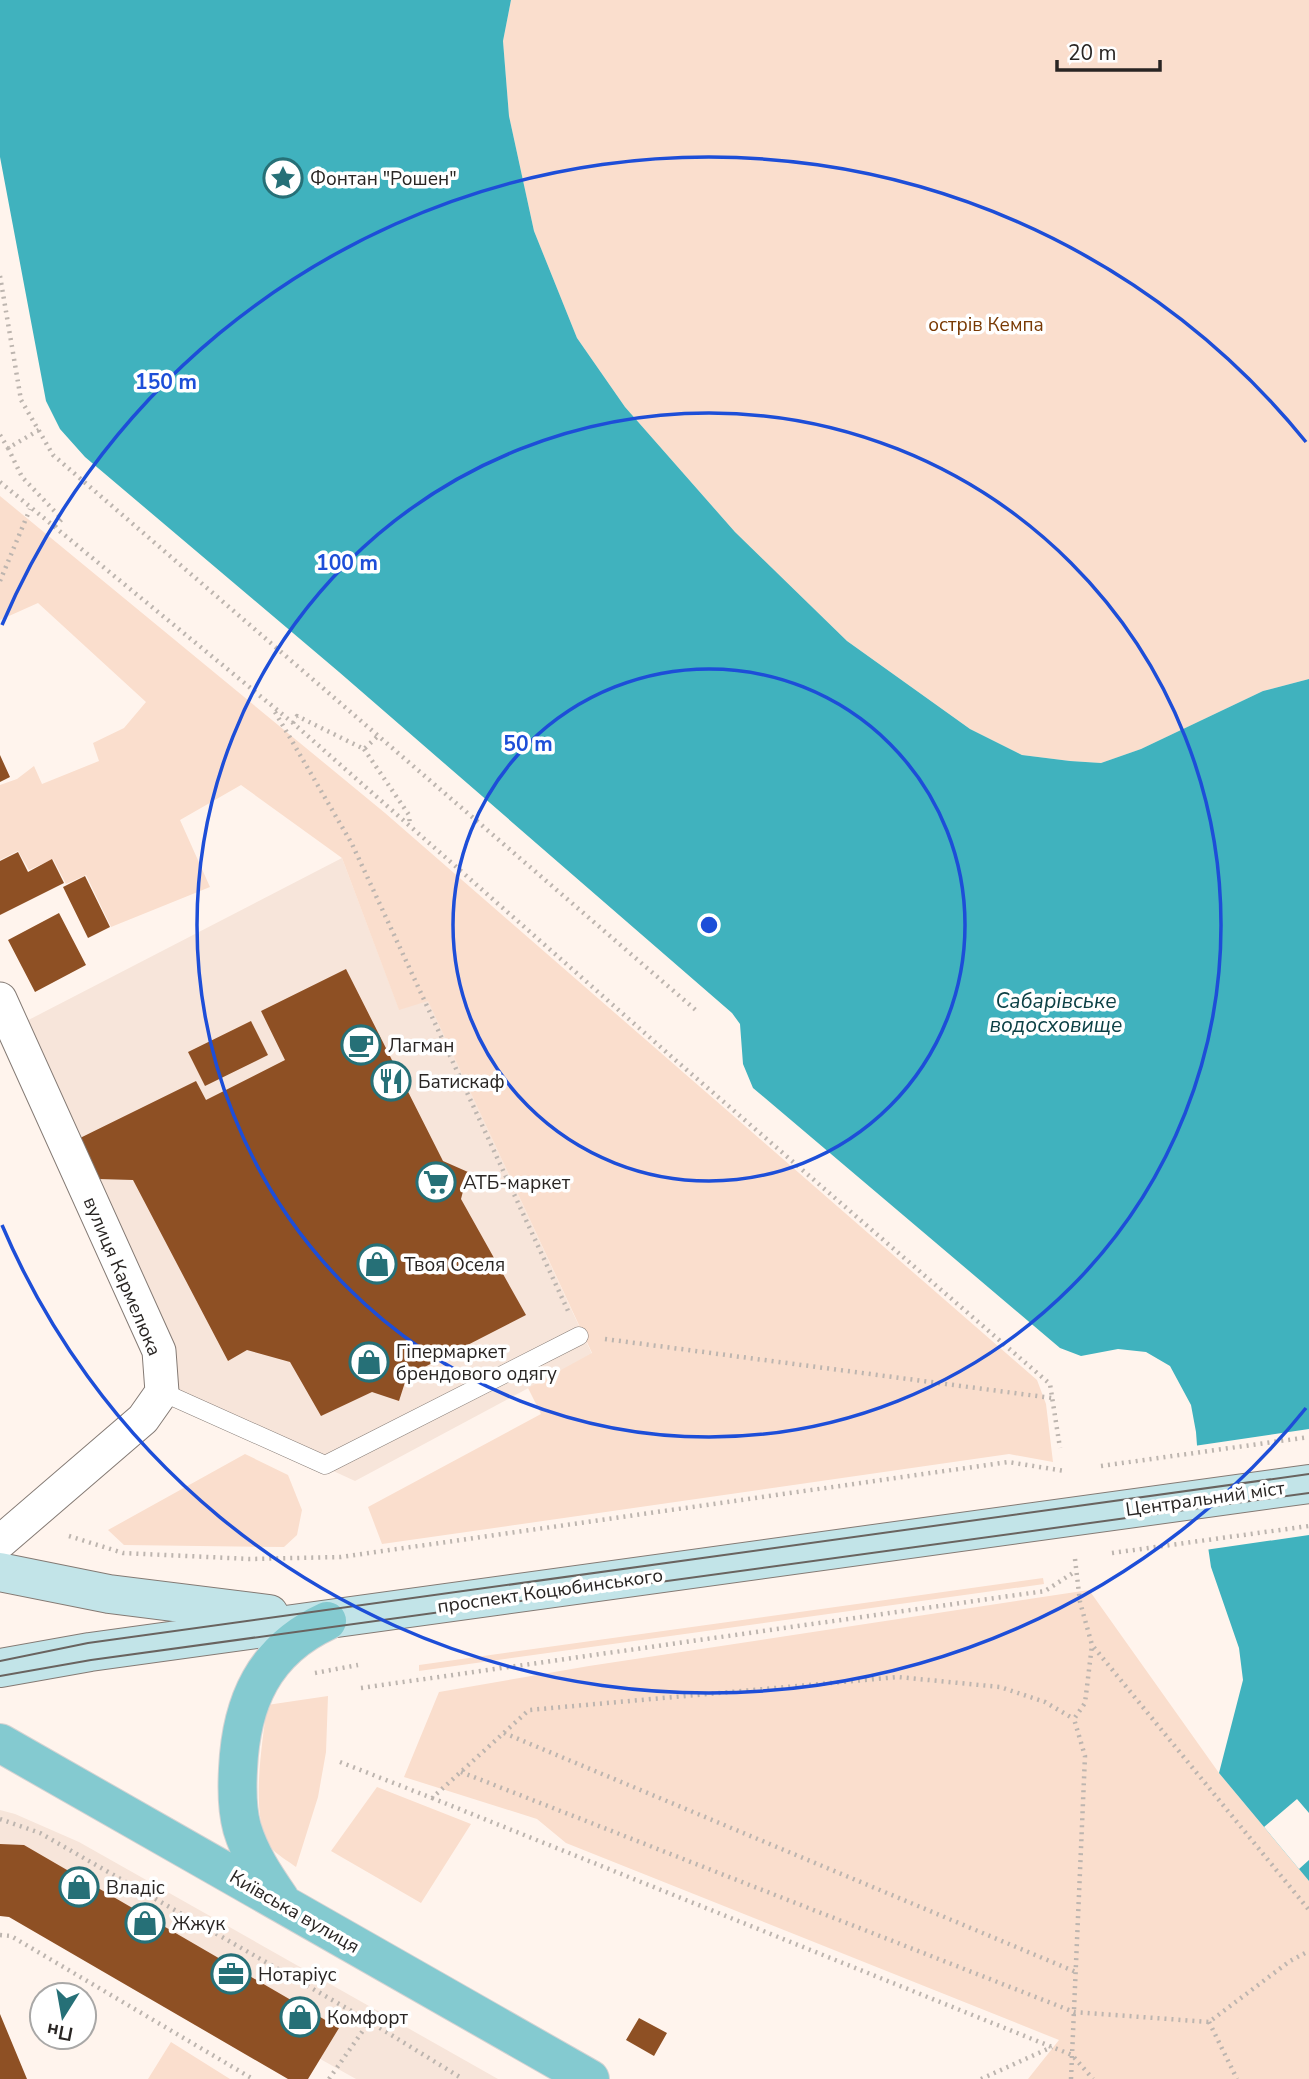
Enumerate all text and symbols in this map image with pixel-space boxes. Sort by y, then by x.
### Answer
scale bar [1057,28,1160,72]
text: 20 m [1068,39,1117,67]
place icon: Фонтан "Рошен" [262,157,304,199]
place label: Фонтан "Рошен" [310,166,457,192]
park label: острів Кемпа [928,312,1044,338]
text: 150 m [135,368,197,396]
text: 100 m [316,549,378,577]
text: 50 m [503,730,553,758]
centre of rings [697,913,721,937]
water label: Сабарівське водосховище [990,987,1122,1039]
cafe icon: Лагман [340,1024,382,1066]
place label: Лагман [388,1033,455,1059]
restaurant icon: Батискаф [370,1060,412,1102]
place label: Батискаф [418,1069,505,1095]
supermarket icon: АТБ-маркет [415,1161,457,1203]
place label: АТБ-маркет [463,1170,571,1196]
street label: вулиця Кармелюка [77,1193,167,1360]
shop icon: Твоя Оселя [356,1243,398,1285]
place label: Твоя Оселя [404,1252,505,1278]
place label: Гіпермаркет брендового одягу [396,1339,557,1387]
shop icon: Гіпермаркет брендового одягу [348,1341,390,1383]
street label: Центральний міст [1124,1475,1287,1523]
street label: проспект Коцюбинського [436,1562,665,1620]
street label: Київська вулиця [225,1864,364,1960]
shop icon: Владіс [58,1866,100,1908]
place label: Владіс [106,1875,165,1901]
shop icon: Жжук [124,1902,166,1944]
place label: Жжук [172,1911,225,1937]
office icon: Нотаріус [210,1953,252,1995]
place label: Нотаріус [258,1962,337,1988]
north arrow [28,1981,98,2051]
shop icon: Комфорт [279,1996,321,2038]
place label: Комфорт [327,2005,408,2031]
text: Пн [45,2016,75,2047]

